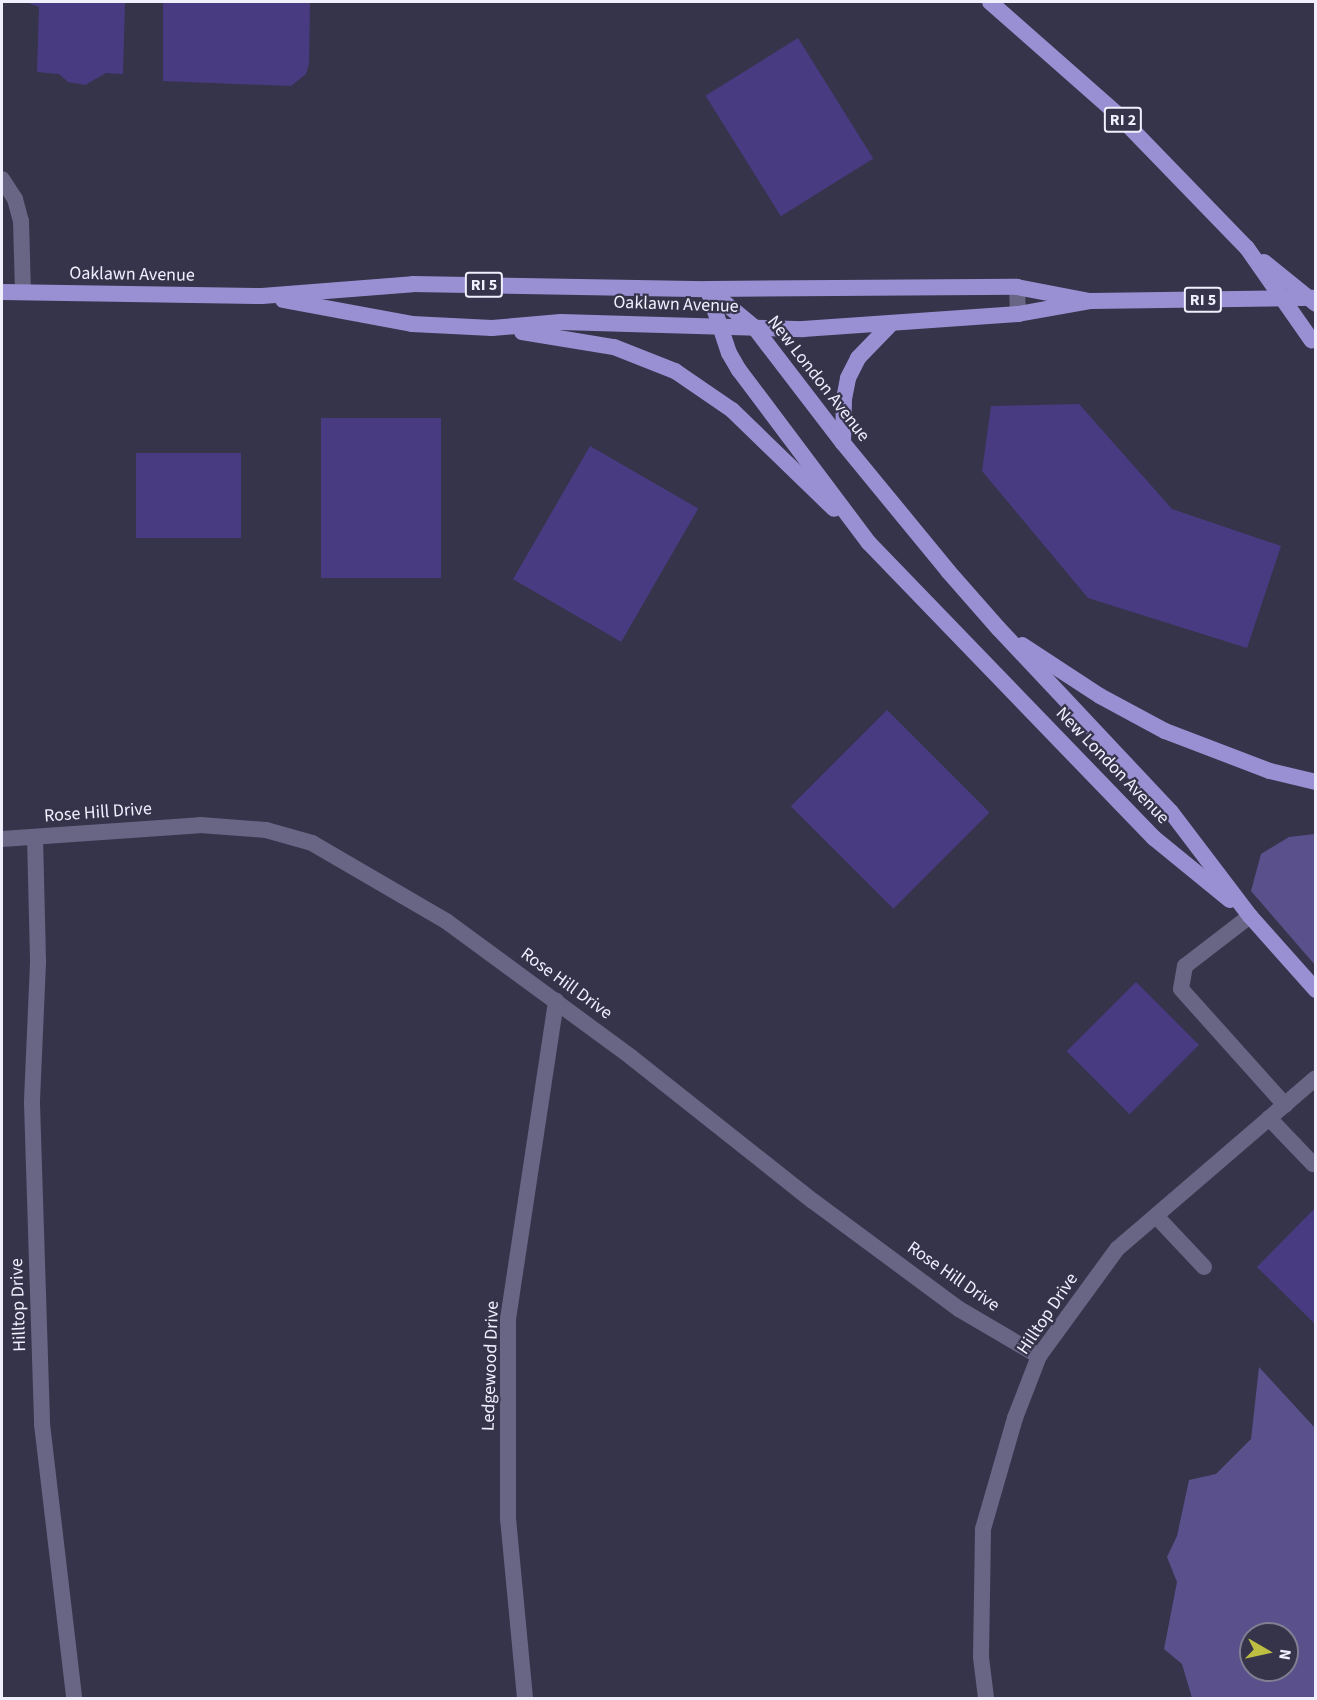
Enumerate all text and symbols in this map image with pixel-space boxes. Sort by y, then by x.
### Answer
road number: RI 2 [1104,107,1142,133]
street label: Oaklawn Avenue [69,263,195,287]
road number: RI 5 [464,272,504,298]
road number: RI 5 [1184,287,1222,313]
street label: Oaklawn Avenue [613,292,739,318]
street label: New London Avenue [762,312,874,446]
street label: New London Avenue [1051,703,1173,829]
street label: Rose Hill Drive [43,798,153,828]
street label: Rose Hill Drive [516,944,616,1024]
street label: Rose Hill Drive [903,1237,1003,1317]
street label: Hilltop Drive [7,1258,31,1352]
street label: Hilltop Drive [1013,1269,1083,1359]
street label: Ledgewood Drive [478,1301,504,1431]
north arrow [1239,1622,1299,1682]
text: N [1273,1648,1297,1661]

